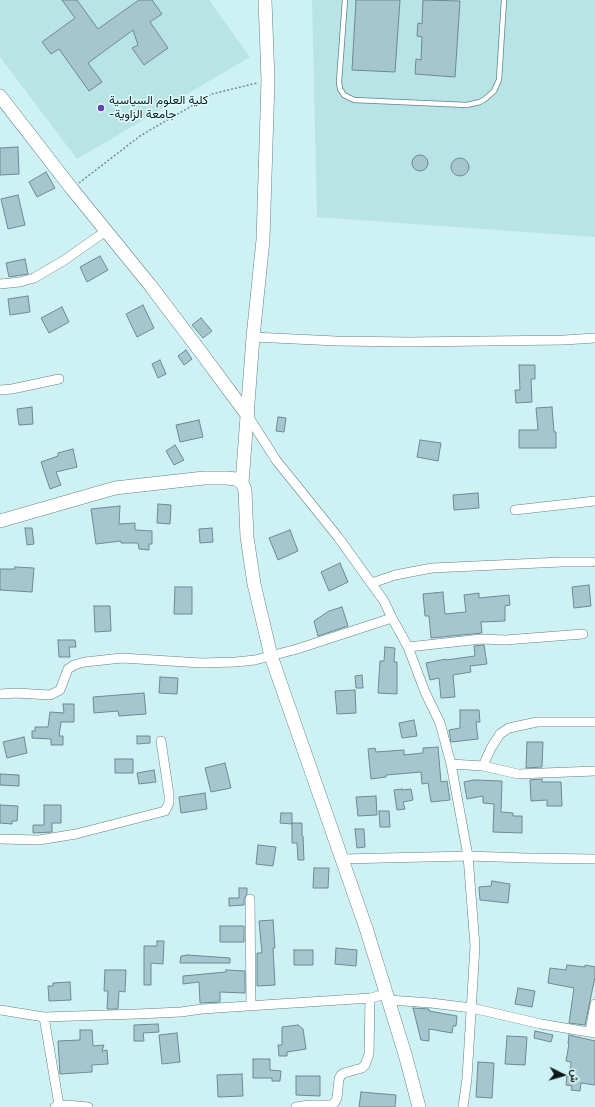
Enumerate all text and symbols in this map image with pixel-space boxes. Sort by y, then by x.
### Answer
place label: كلية العلوم السياسية -جامعة الزاوية [109,94,208,122]
marker: كلية العلوم السياسية -جامعة الزاوية [96,103,106,113]
north arrow [543,1055,583,1095]
text: ش [567,1069,583,1083]

